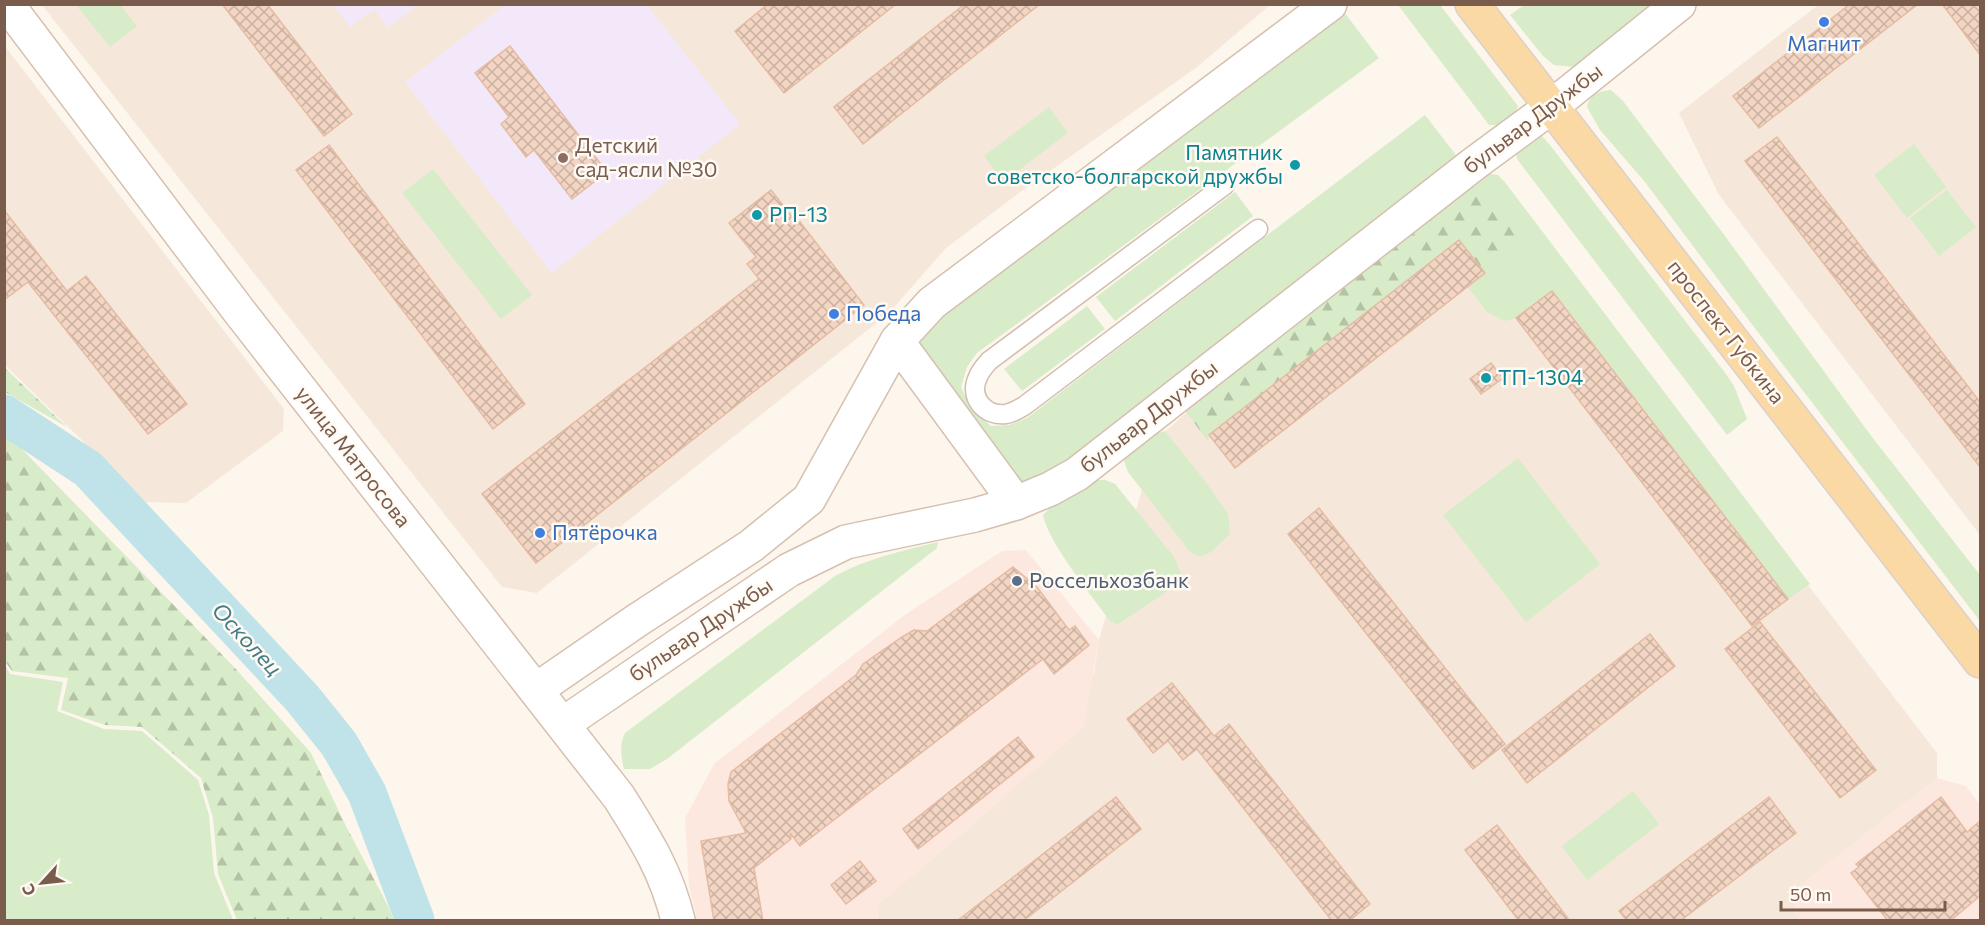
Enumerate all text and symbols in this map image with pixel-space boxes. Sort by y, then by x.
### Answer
marker: Магнит [1817,15,1831,29]
place label: Магнит [1787,30,1861,55]
street label: бульвар Дружбы [1458,57,1607,178]
place label: Детский сад-ясли №30 [575,132,717,181]
place label: Памятник советско-болгарской дружбы [986,139,1283,188]
marker: Детский сад-ясли №30 [556,151,570,165]
marker: Памятник советско-болгарской дружбы [1288,158,1302,172]
place label: РП-13 [769,201,828,226]
marker: РП-13 [750,208,764,222]
street label: проспект Губкина [1663,254,1791,408]
place label: Победа [846,300,921,325]
marker: Победа [827,307,841,321]
street label: бульвар Дружбы [1074,354,1222,477]
place label: ТП-1304 [1498,364,1584,389]
marker: ТП-1304 [1479,371,1493,385]
street label: улица Матросова [291,381,417,532]
place label: Пятёрочка [552,519,658,544]
marker: Пятёрочка [533,526,547,540]
place label: Россельхозбанк [1029,567,1189,592]
street label: бульвар Дружбы [624,572,777,686]
marker: Россельхозбанк [1010,574,1024,588]
water label: Осколец [207,596,288,681]
north arrow [12,853,72,913]
scale bar [1781,874,1944,912]
text: С [17,881,39,899]
text: 50 m [1790,883,1831,905]

